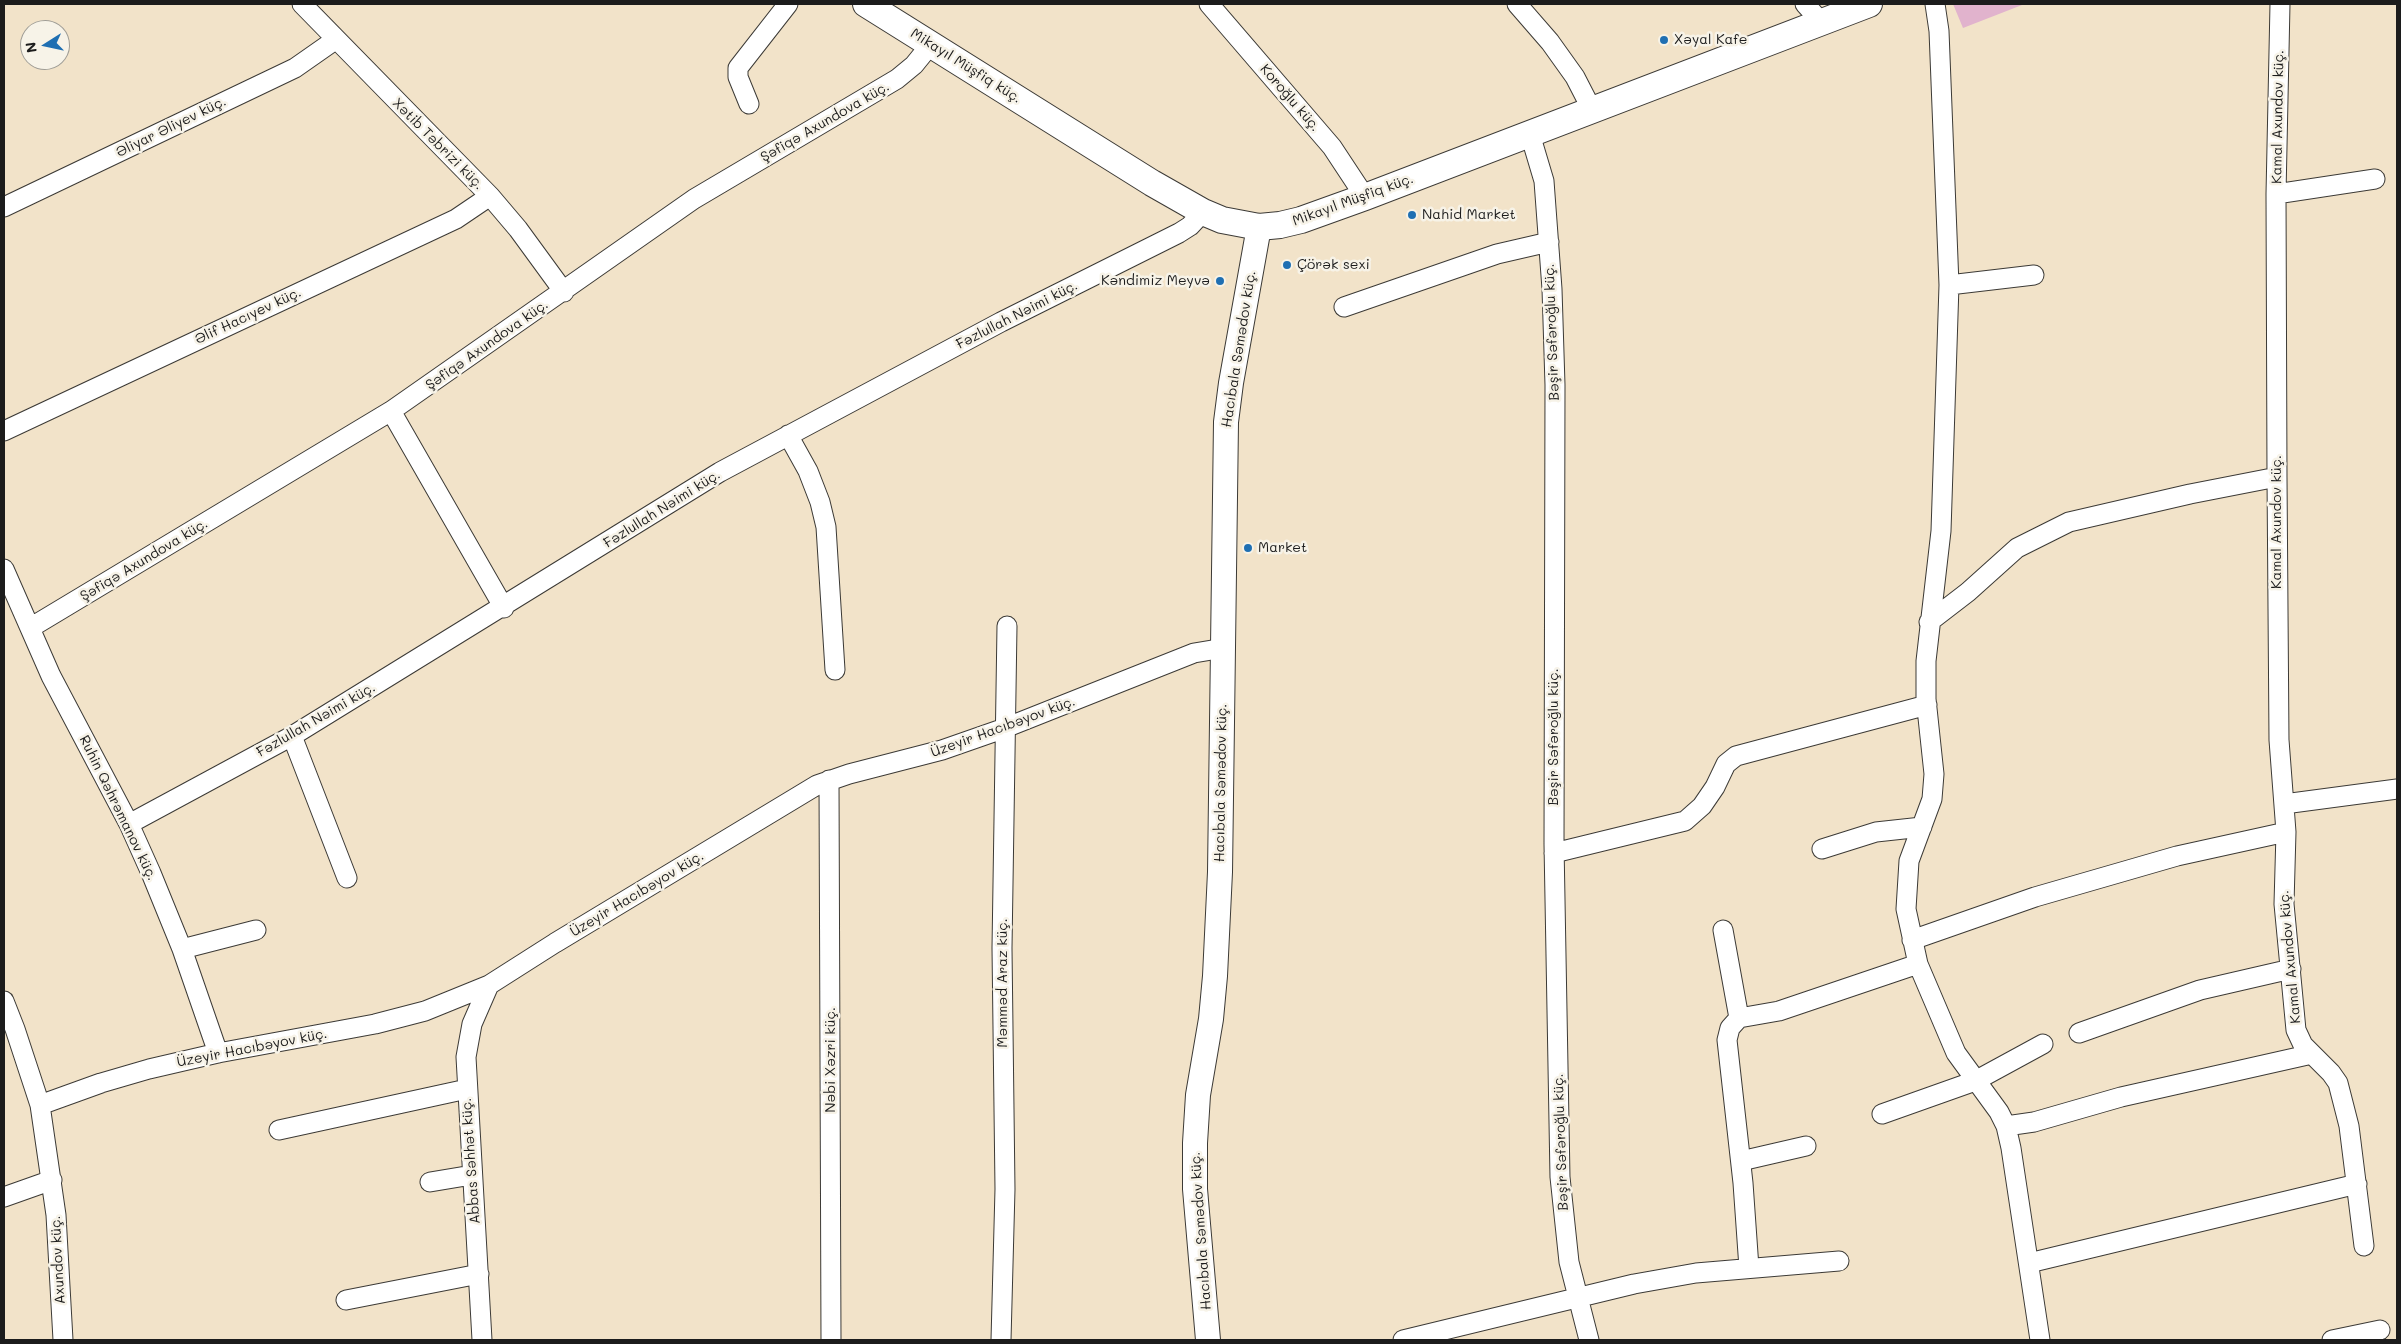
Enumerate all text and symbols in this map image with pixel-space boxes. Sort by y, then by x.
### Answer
north arrow [20,20,70,70]
street label: Mikayıl Müşfiq küç. [907,25,1025,107]
place label: Xəyal Kafe [1674,32,1747,48]
marker: Xəyal Kafe [1658,34,1670,46]
text: N [20,41,41,54]
street label: Kamal Axundov küç. [2268,50,2288,184]
street label: Koroğlu küç. [1256,61,1324,135]
street label: Şəfiqə Axundova küç. [758,78,892,166]
street label: Əliyar Əliyev küç. [113,93,229,161]
street label: Xətib Təbrizi küç. [389,95,487,193]
street label: Mikayıl Müşfiq küç. [1290,170,1416,230]
place label: Nahid Market [1422,207,1516,223]
marker: Nahid Market [1406,209,1418,221]
place label: Çörək sexi [1297,257,1370,273]
marker: Çörək sexi [1281,259,1293,271]
street label: Bəşir Səfəroğlu küç. [1541,263,1563,401]
street label: Hacıbala Səmədov küç. [1218,269,1260,429]
place label: Kəndimiz Meyvə [1101,273,1210,289]
marker: Kəndimiz Meyvə [1214,275,1226,287]
street label: Fəzlullah Nəimi küç. [953,277,1081,353]
street label: Əlif Hacıyev küç. [192,284,304,348]
street label: Şəfiqə Axundova küç. [422,296,552,394]
street label: Kamal Axundov küç. [2269,455,2285,589]
street label: Fəzlullah Nəimi küç. [601,466,723,552]
street label: Şəfiqə Axundova küç. [77,515,211,605]
place label: Market [1258,540,1307,556]
marker: Market [1242,542,1254,554]
street label: Bəşir Səfəroğlu küç. [1546,668,1562,806]
street label: Fəzlullah Nəimi küç. [254,679,378,761]
street label: Üzeyir Hacıbəyov küç. [928,693,1078,761]
street label: Hacıbala Səmədov küç. [1211,704,1231,862]
street label: Ruhin Qəhrəmanov küç. [75,733,161,883]
street label: Üzeyir Hacıbəyov küç. [567,847,707,941]
street label: Kamal Axundov küç. [2276,890,2304,1024]
street label: Məmməd Araz küç. [995,918,1011,1048]
street label: Nəbi Xəzri küç. [823,1007,839,1113]
street label: Üzeyir Hacıbəyov küç. [175,1025,329,1071]
street label: Bəşir Səfəroğlu küç. [1550,1073,1572,1211]
street label: Abbas Səhhət küç. [458,1097,484,1225]
street label: Hacıbala Səmədov küç. [1187,1151,1215,1311]
street label: Axundov küç. [47,1215,69,1305]

